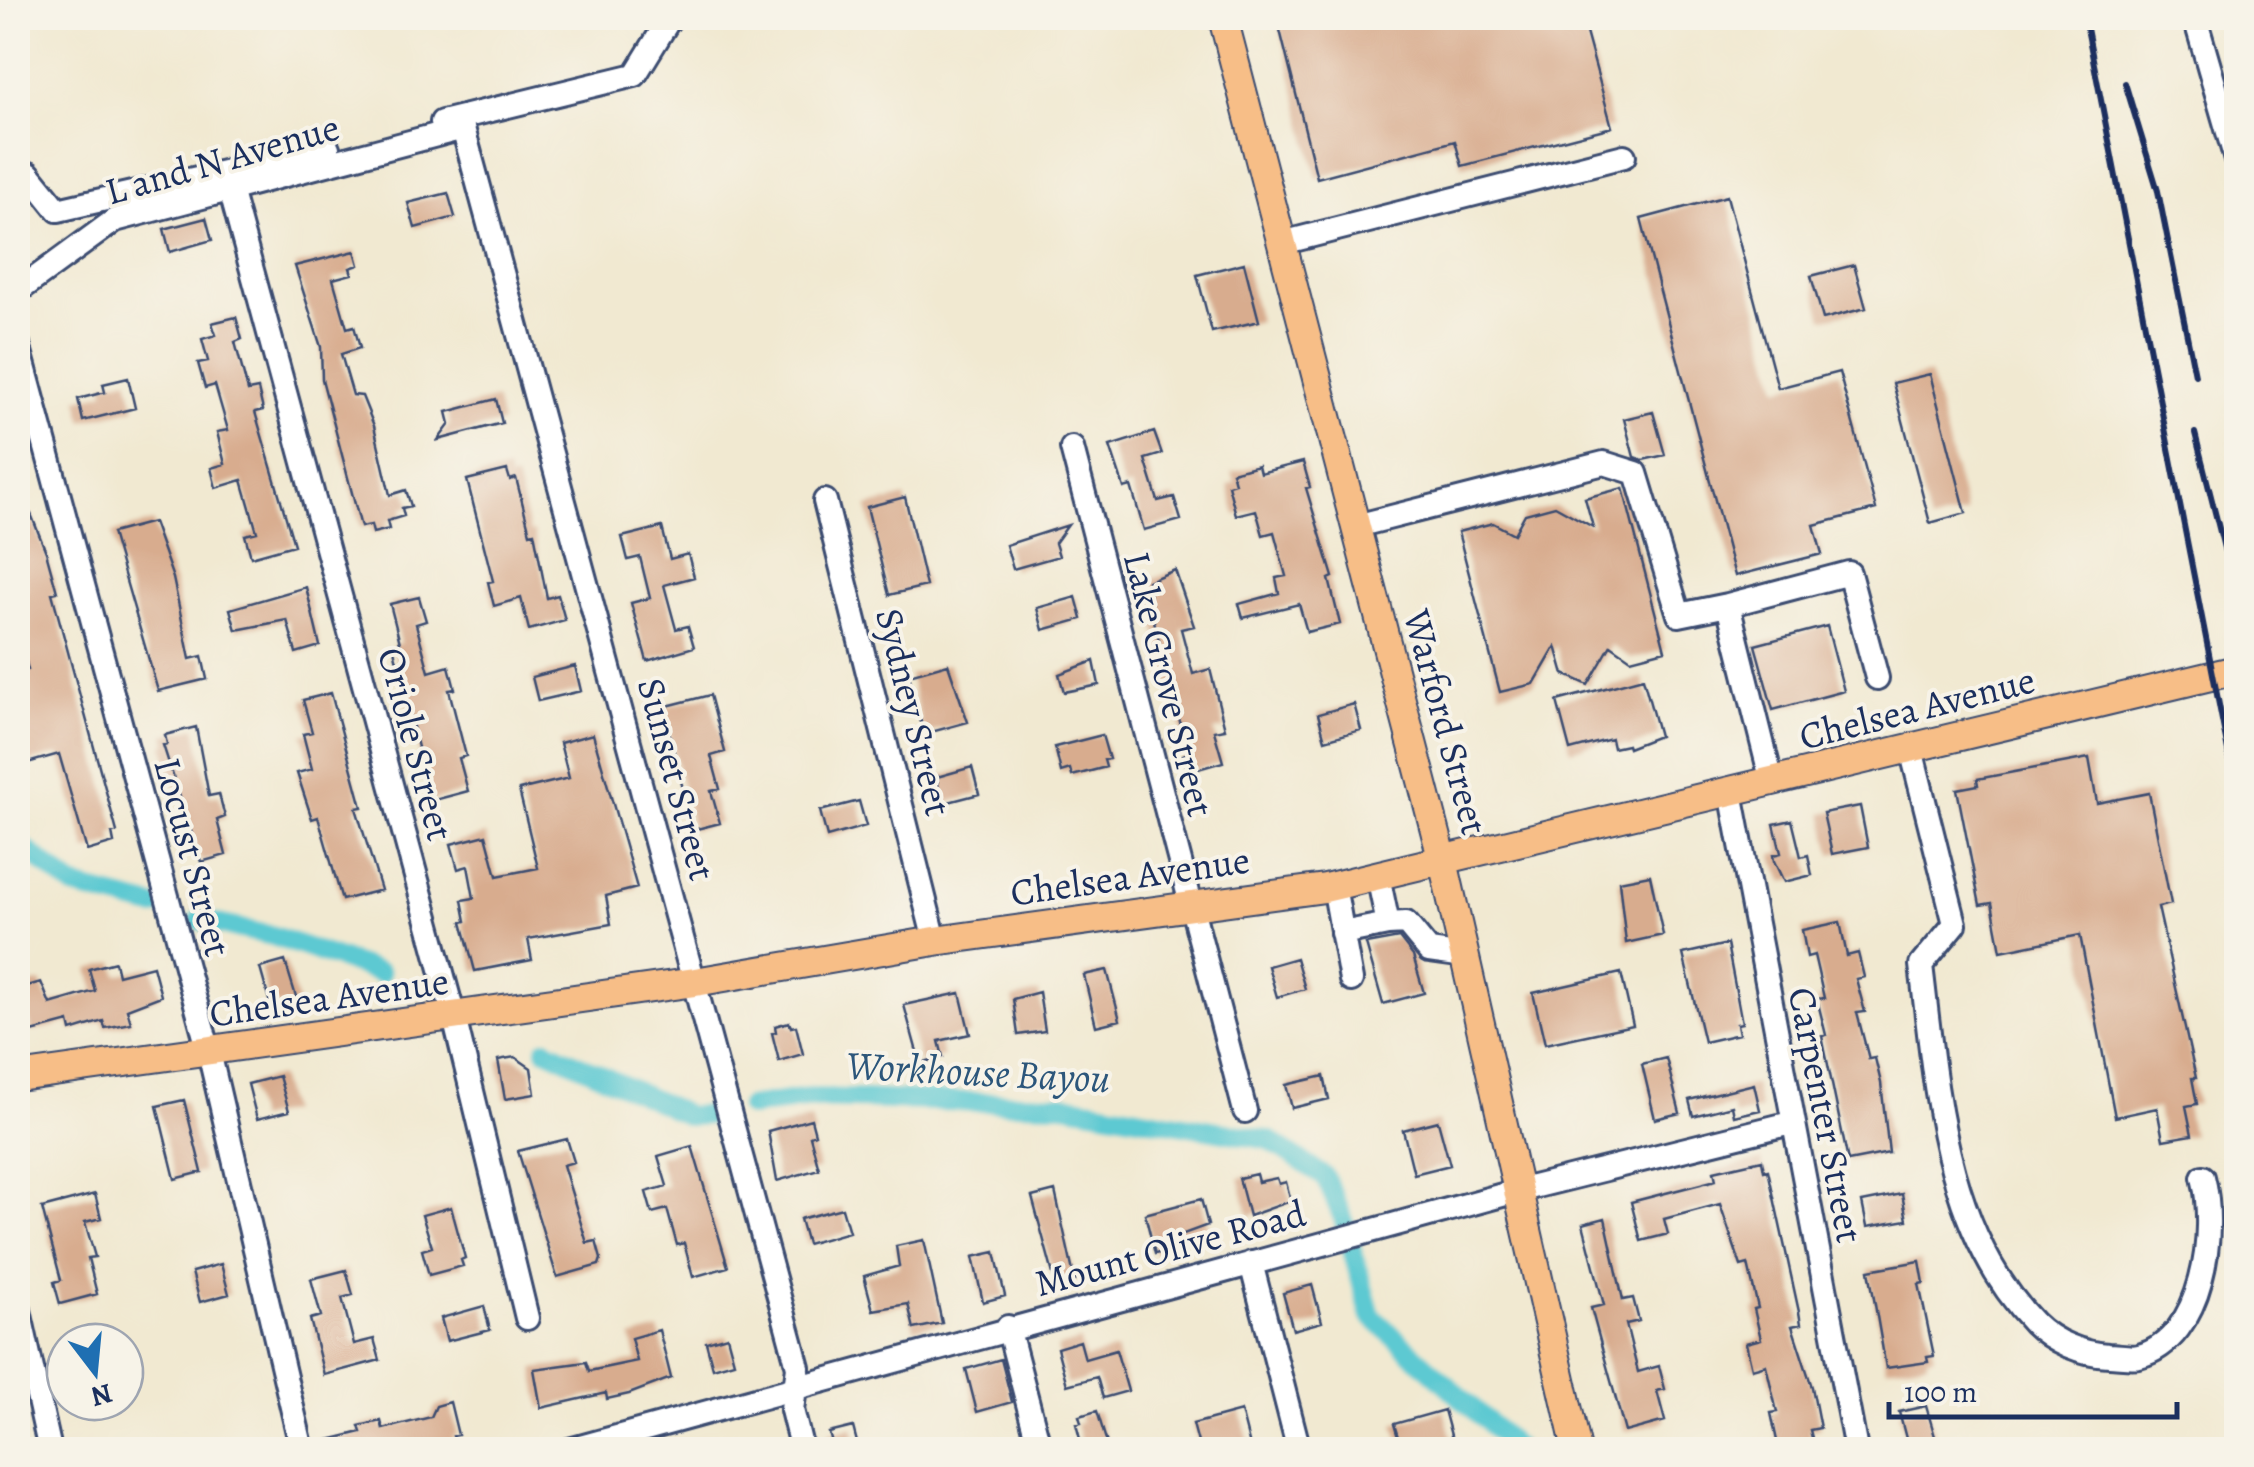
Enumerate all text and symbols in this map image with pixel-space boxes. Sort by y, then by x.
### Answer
street label: L and N Avenue [99,101,345,217]
street label: Lake Grove Street [1111,546,1227,822]
street label: Sydney Street [863,603,965,821]
street label: Warford Street [1391,603,1501,840]
street label: Oriole Street [365,642,467,846]
street label: Chelsea Avenue [1794,654,2040,762]
street label: Sunset Street [625,672,729,886]
street label: Locust Street [142,752,244,962]
street label: Chelsea Avenue [1007,833,1253,919]
street label: Chelsea Avenue [206,954,452,1040]
street label: Carpenter Street [1776,983,1876,1247]
water label: Workhouse Bayou [845,1038,1111,1106]
street label: Mount Olive Road [1029,1187,1312,1309]
north arrow [45,1322,145,1422]
scale bar [1889,1357,2176,1419]
text: 100 m [1904,1372,1977,1412]
text: N [87,1374,117,1416]

